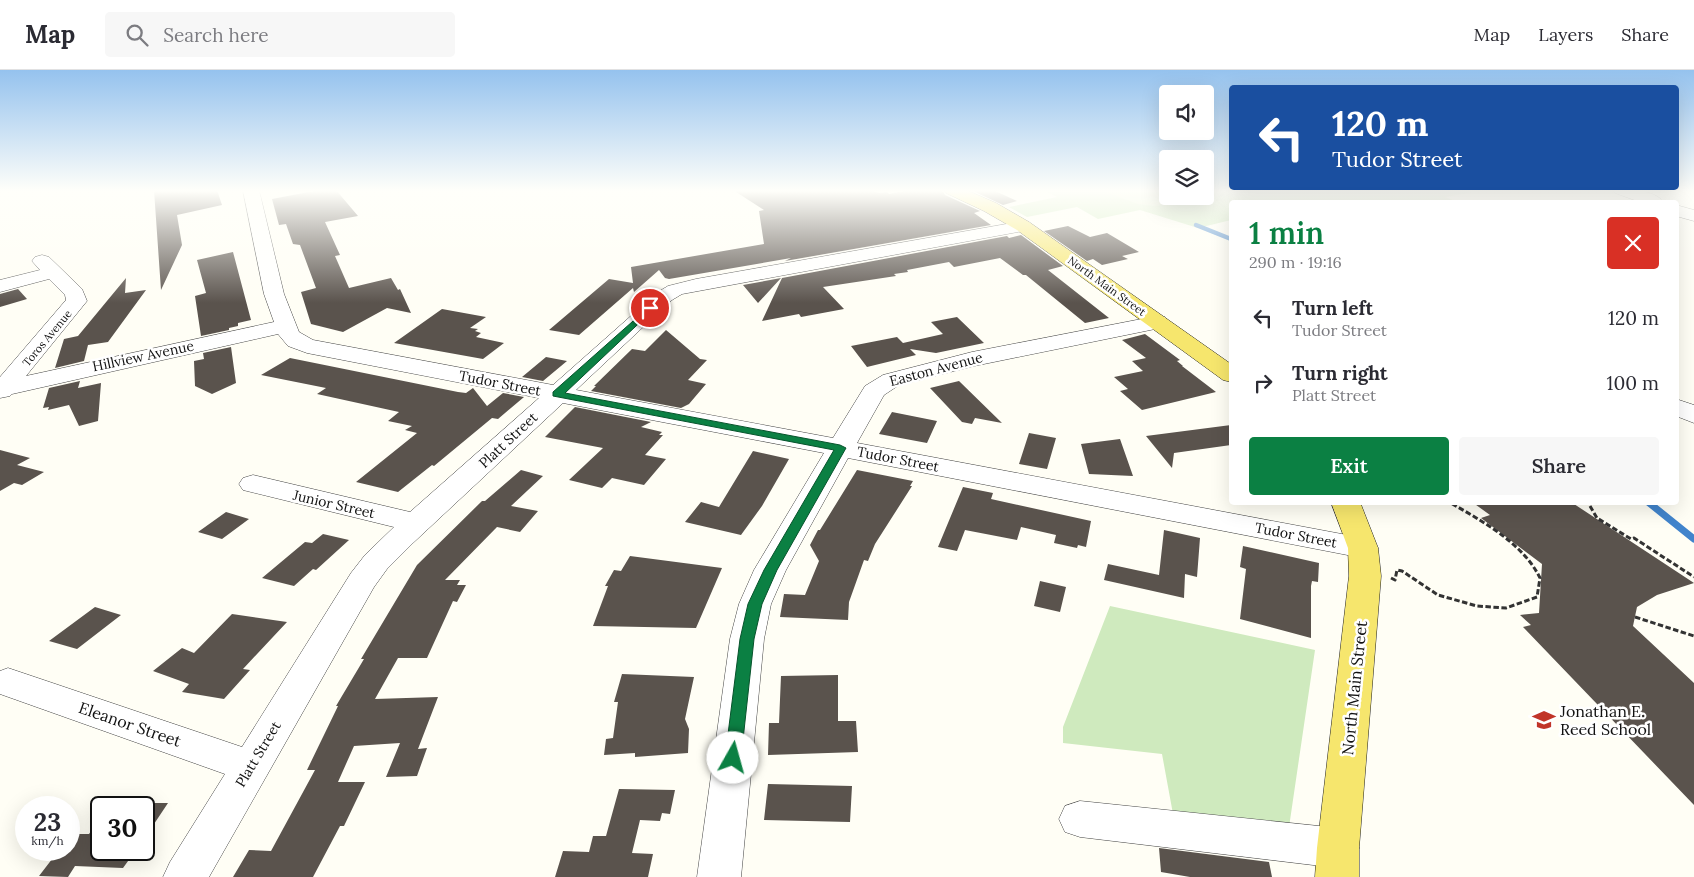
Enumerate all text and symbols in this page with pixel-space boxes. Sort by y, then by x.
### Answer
search box [105,12,455,57]
text: Map [25,19,75,50]
icon: search [123,21,151,49]
text: Search here [163,23,269,47]
text: Map [1474,23,1510,46]
text: Layers [1538,23,1593,46]
text: Share [1621,23,1669,46]
map controls [1159,85,1214,205]
button: sound [1159,85,1214,140]
text: 120 m [1332,101,1429,146]
icon: left [1249,105,1314,170]
text: Tudor Street [1332,145,1463,173]
button: layers [1159,150,1214,205]
text: 1 min [1249,214,1324,252]
button: close [1607,217,1659,269]
text: 290 m · 19:16 [1249,252,1342,272]
street label: North Main Street [1065,253,1149,319]
pin [629,287,671,329]
icon: arrive [636,294,664,322]
text: Turn left [1292,296,1373,320]
icon: left [1249,304,1277,332]
text: 120 m [1608,306,1659,330]
street label: Toros Avenue [19,307,75,369]
text: Tudor Street [1292,320,1387,340]
street label: Hillview Avenue [91,336,196,376]
street label: Easton Avenue [887,348,985,390]
text: Turn right [1292,361,1388,385]
street label: Tudor Street [457,366,543,400]
icon: right [1249,369,1277,397]
text: 100 m [1607,371,1659,395]
text: Platt Street [1292,385,1376,405]
street label: Platt Street [475,408,542,472]
button: Exit [1249,437,1449,495]
button: Share [1459,437,1659,495]
street label: Tudor Street [855,442,941,476]
street label: Junior Street [290,486,377,522]
street label: Tudor Street [1253,518,1339,552]
street label: North Main Street [1337,619,1371,756]
street label: Eleanor Street [76,697,184,751]
place label: Jonathan E. Reed School [1559,701,1651,739]
school or university icon: Jonathan E. Reed School [1531,707,1557,733]
street label: Platt Street [231,717,285,790]
position arrow [706,731,758,783]
speed limit sign: 30 [90,796,155,861]
text: 23 [34,806,61,838]
text: km/h [31,833,64,848]

